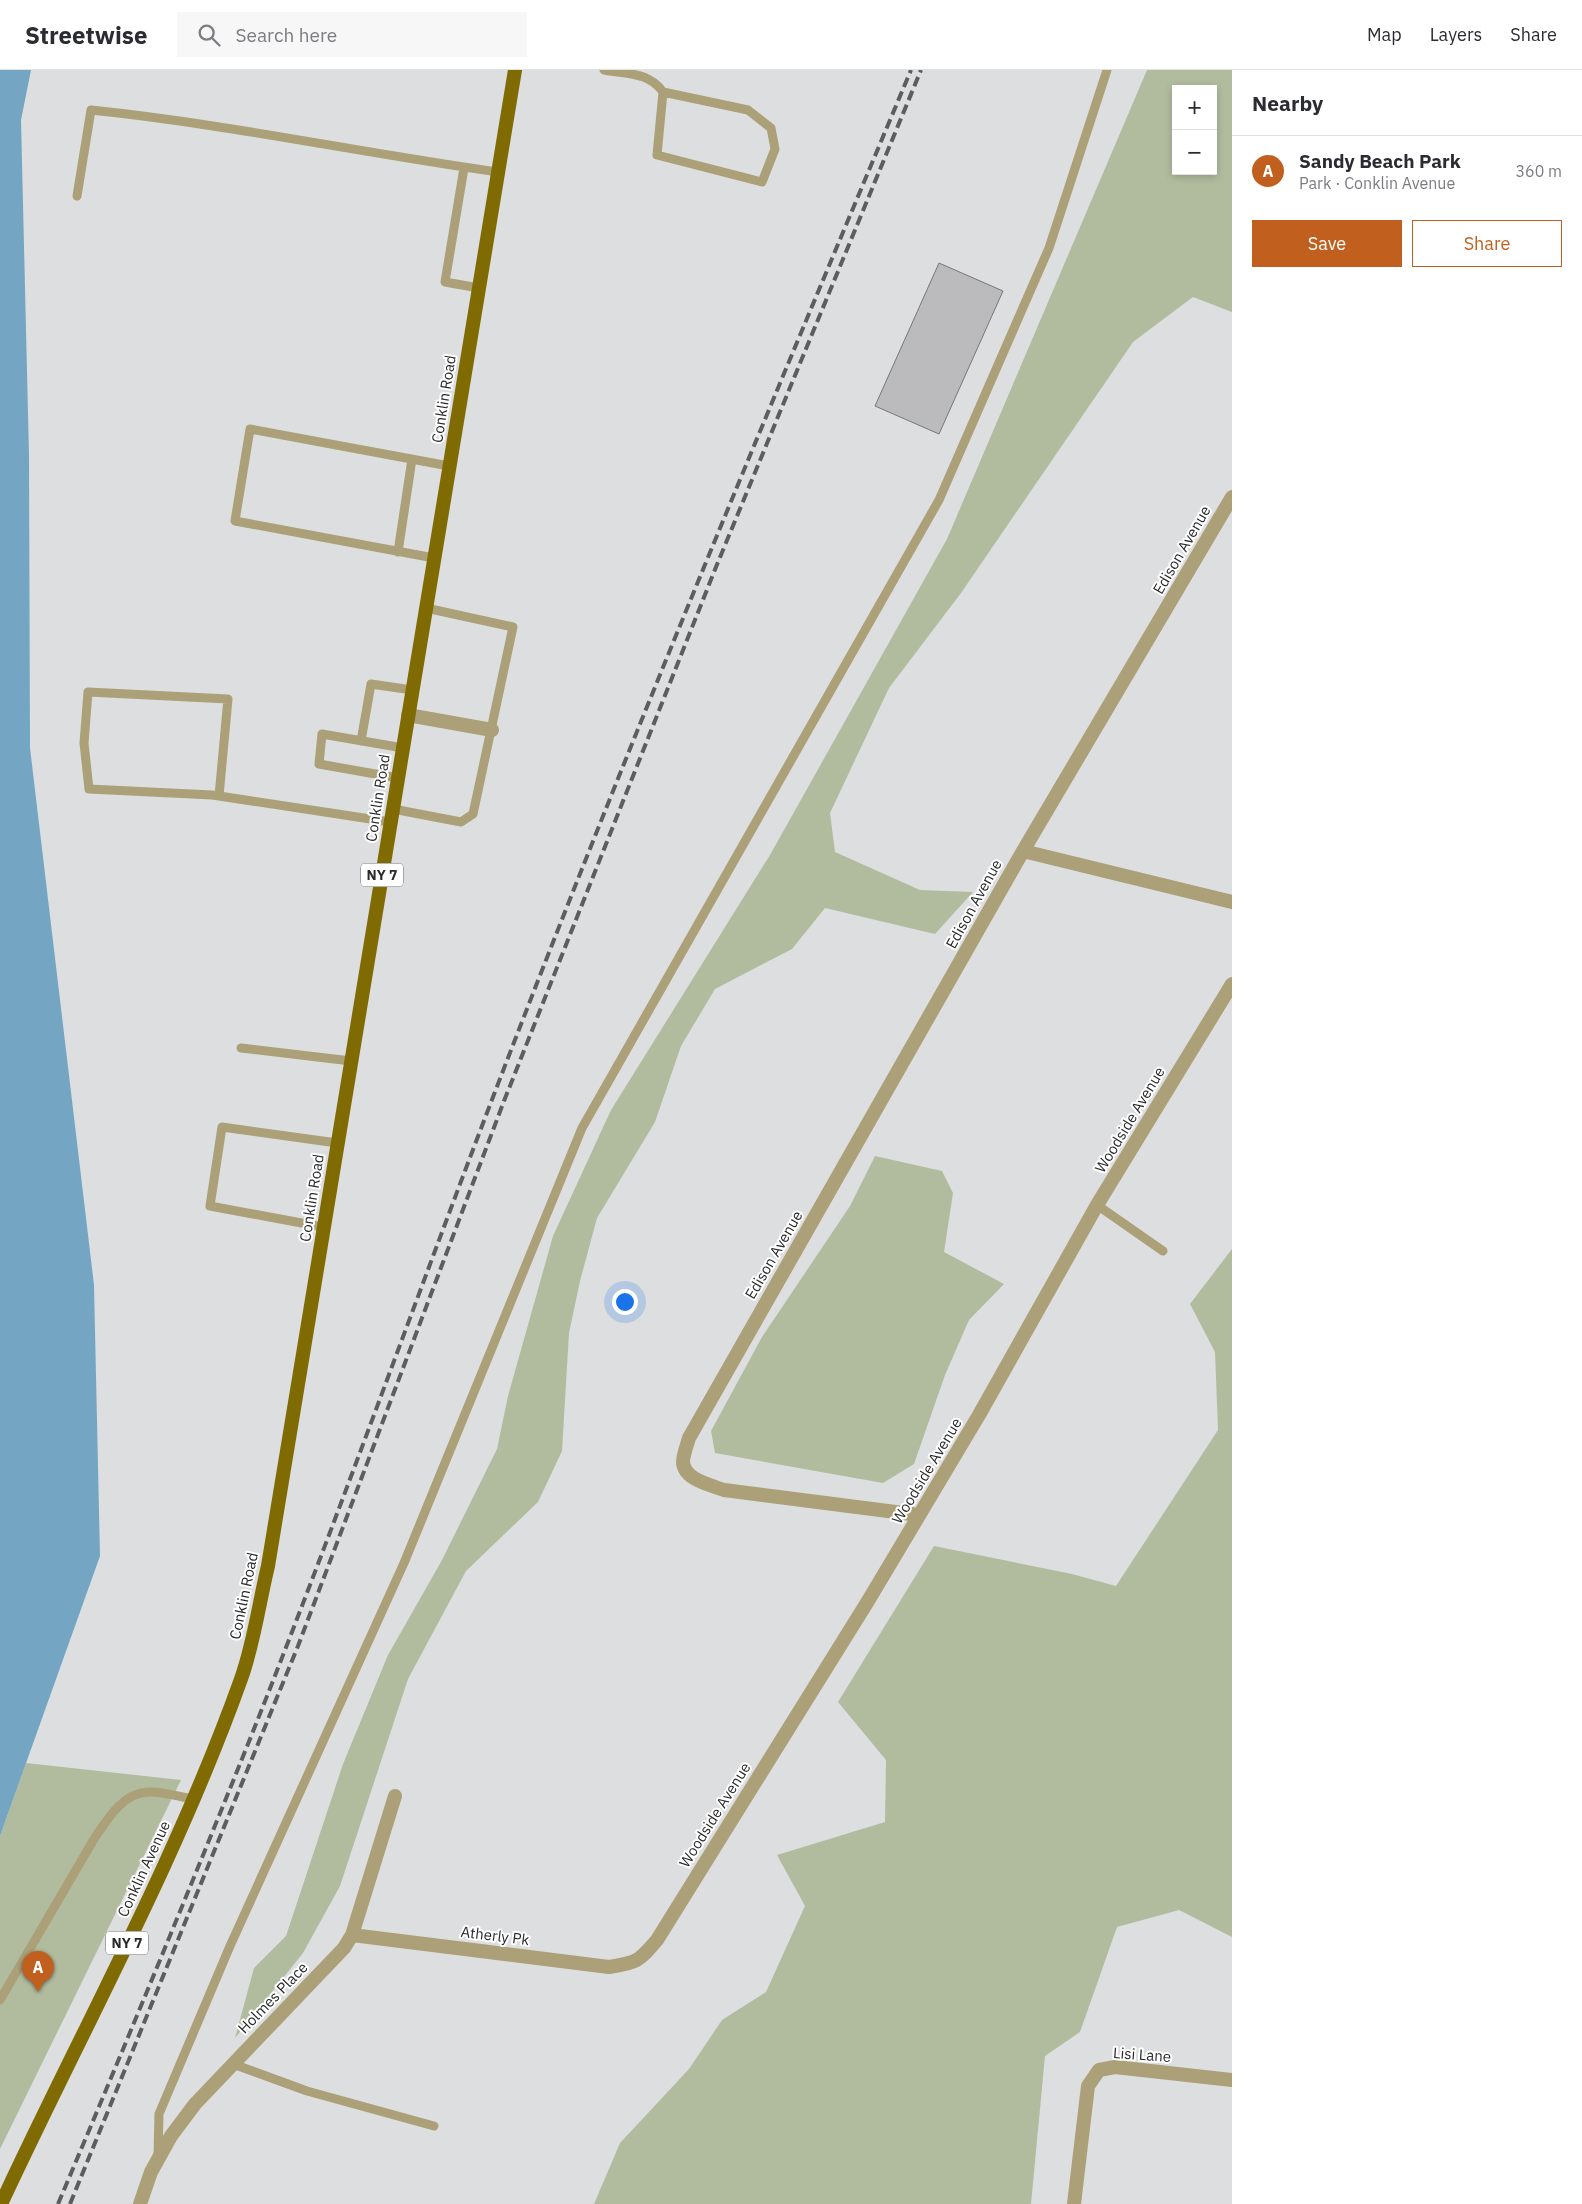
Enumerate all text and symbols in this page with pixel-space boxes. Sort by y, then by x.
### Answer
search box [177,12,527,57]
text: Streetwise [25,19,147,51]
icon: search [195,21,223,49]
text: Search here [235,23,337,47]
text: Map [1367,23,1402,46]
text: Layers [1430,23,1482,46]
text: Share [1510,23,1557,46]
map controls [1172,85,1217,175]
button: + [1172,85,1217,130]
text: Nearby [1252,89,1323,117]
button: − [1172,130,1217,175]
text: Sandy Beach Park [1299,149,1461,173]
text: A [1263,161,1273,181]
text: 360 m [1515,161,1562,181]
text: Park · Conklin Avenue [1299,173,1455,193]
button: Save [1252,220,1402,267]
button: Share [1412,220,1562,267]
street label: Conklin Road [427,354,460,444]
street label: Edison Avenue [1149,502,1215,597]
street label: Conklin Road [361,753,394,843]
street label: Edison Avenue [941,856,1006,952]
road number: NY 7 [361,864,403,886]
street label: Woodside Avenue [1090,1063,1169,1176]
street label: Conklin Road [295,1153,328,1243]
street label: Edison Avenue [741,1207,807,1302]
your location [612,1289,638,1315]
street label: Woodside Avenue [887,1414,966,1527]
street label: Conklin Road [225,1551,262,1641]
street label: Woodside Avenue [675,1759,754,1871]
street label: Conklin Avenue [113,1818,174,1920]
street label: Atherly Pk [460,1922,531,1949]
road number: NY 7 [106,1932,148,1955]
pin: A [22,1951,54,1992]
street label: Holmes Place [234,1958,311,2037]
street label: Lisi Lane [1112,2043,1172,2066]

